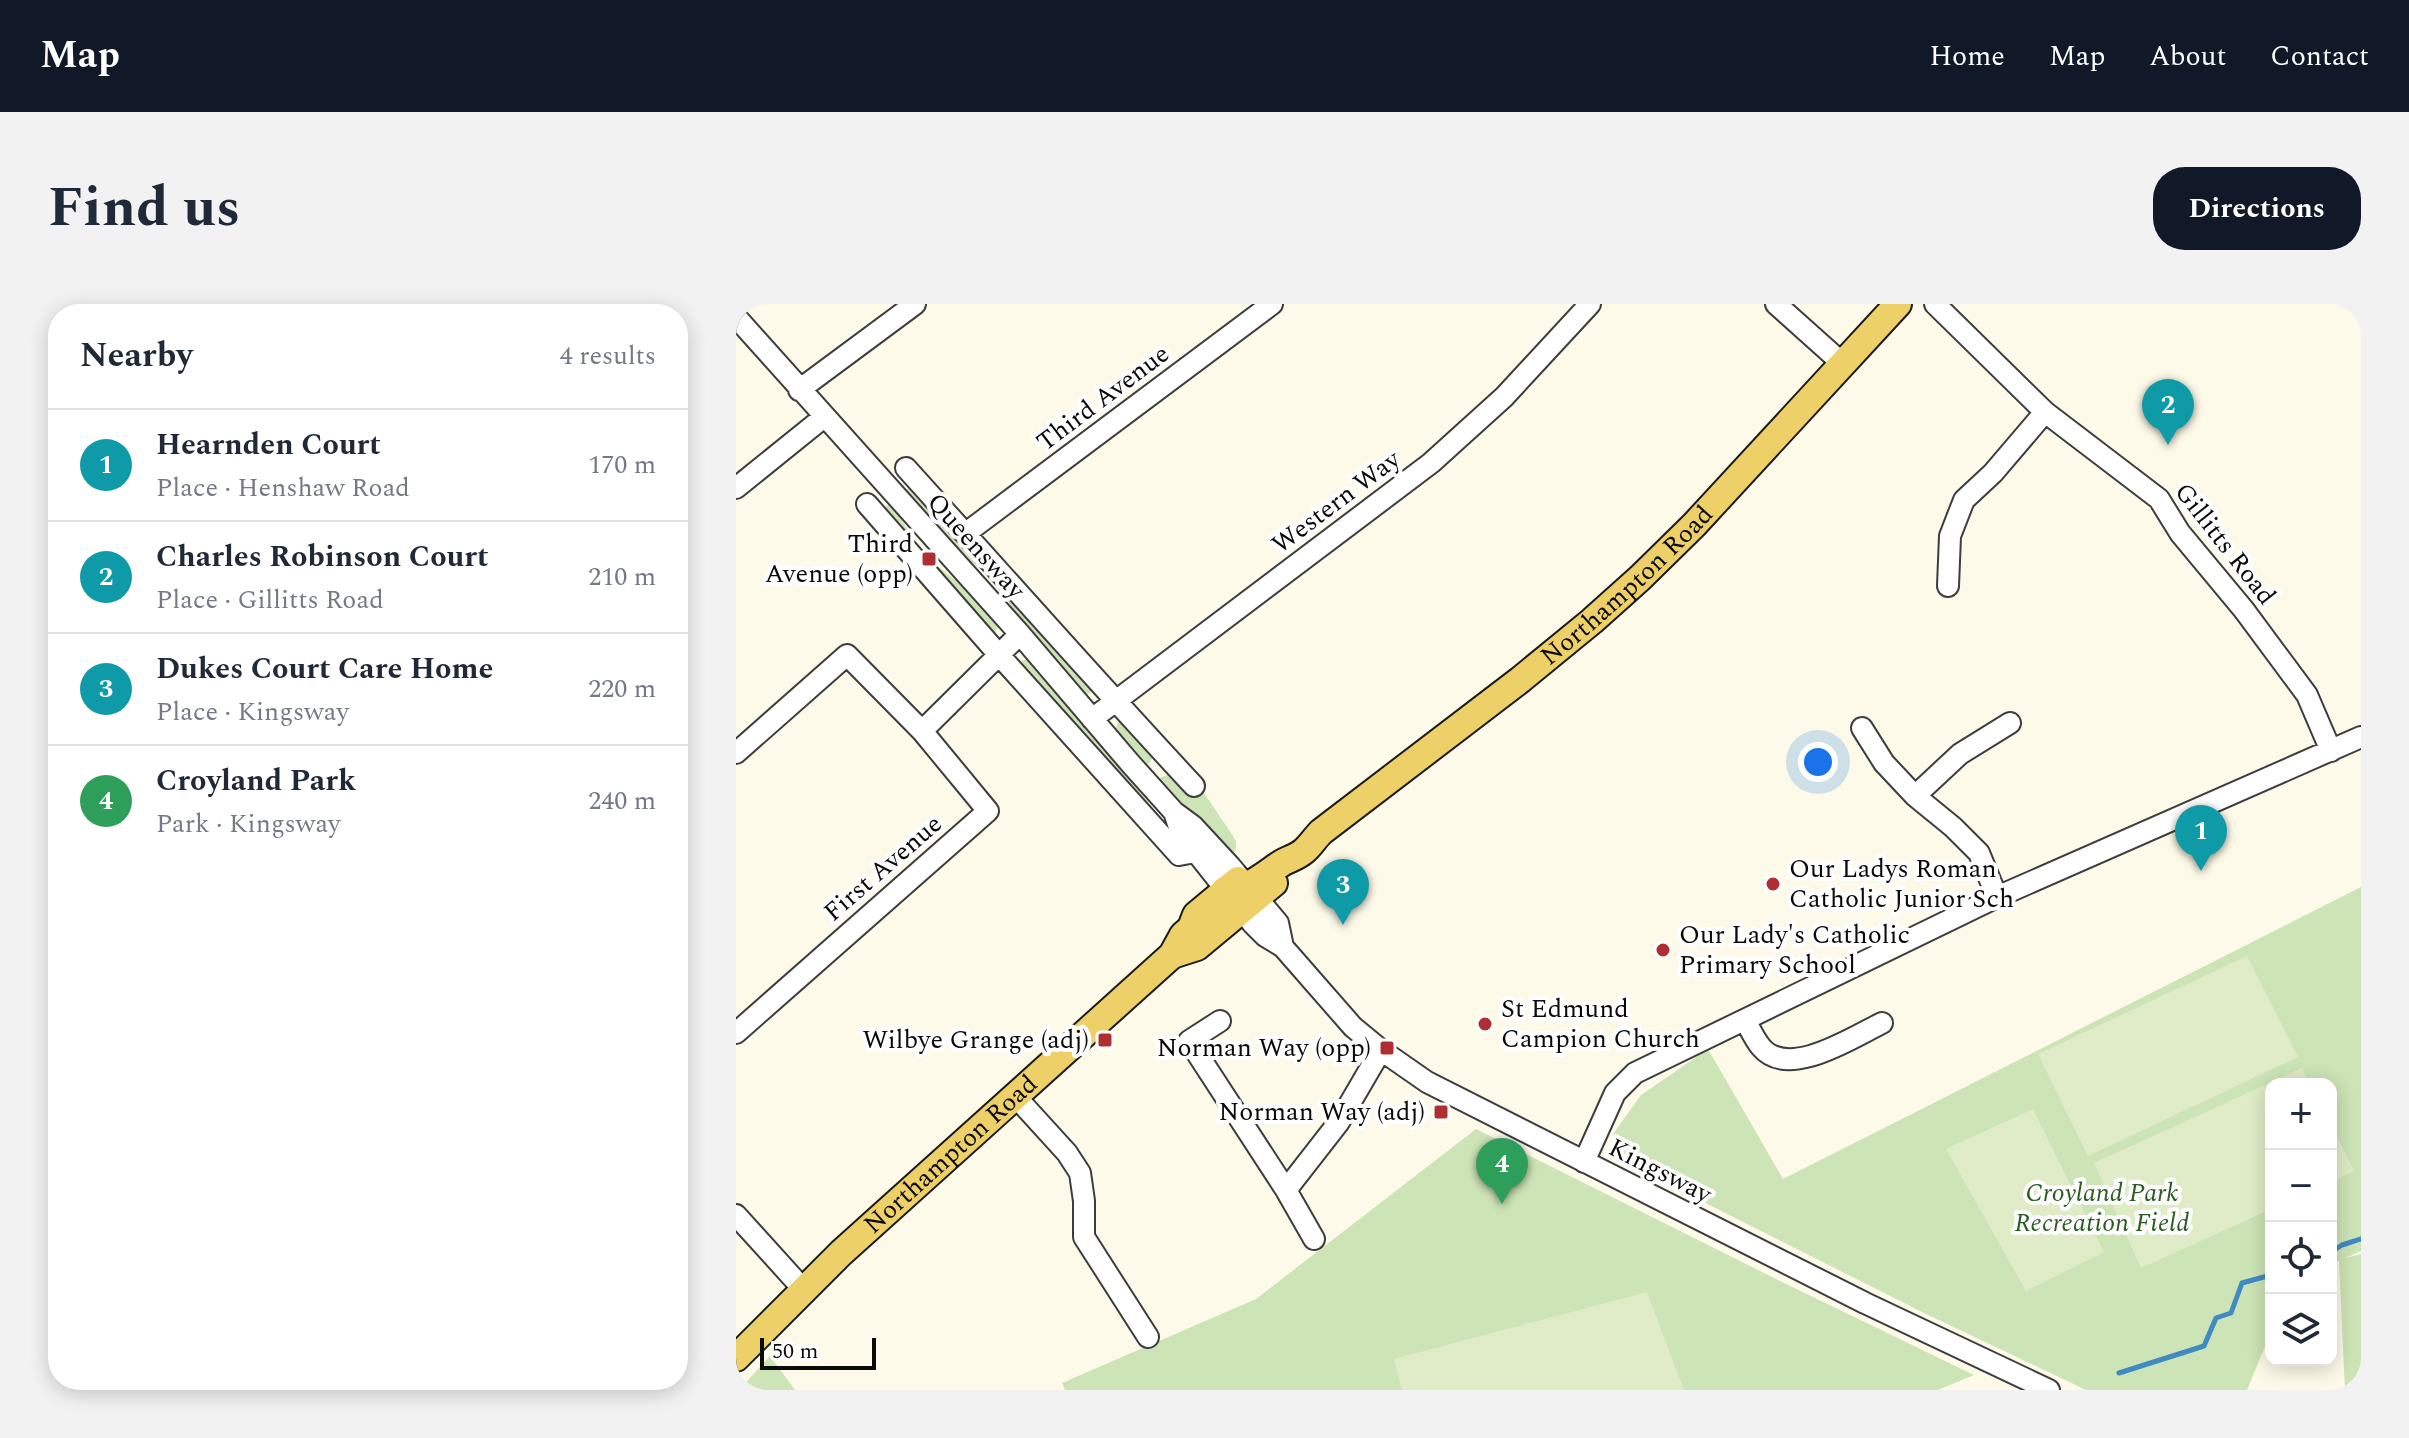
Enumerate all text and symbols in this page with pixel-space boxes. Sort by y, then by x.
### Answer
text: Map [40,27,120,85]
text: Home [1929,35,2005,78]
text: Map [2049,35,2105,78]
text: About [2149,35,2226,78]
text: Contact [2270,35,2369,78]
text: Find us [48,166,241,251]
button: Directions [2153,167,2361,250]
text: Nearby [80,330,193,382]
street label: Third Avenue [1028,335,1178,461]
text: 4 results [560,336,656,376]
pin: 2 [2142,379,2194,445]
text: Hearnden Court [156,422,381,468]
street label: Western Way [1263,439,1410,564]
text: 1 [99,445,113,485]
text: 170 m [588,445,656,485]
text: Place · Henshaw Road [156,468,410,508]
street label: Gillitts Road [2164,474,2286,614]
street label: Queensway [917,484,1036,609]
street label: Northampton Road [1532,496,1723,676]
place label: Third Avenue (opp) [765,524,913,594]
text: Charles Robinson Court [156,534,489,580]
marker: Third Avenue (opp) [920,550,938,568]
text: 2 [99,557,113,597]
text: 210 m [588,557,656,597]
text: Place · Gillitts Road [156,580,384,620]
text: Dukes Court Care Home [156,646,493,692]
text: 3 [99,669,113,709]
text: 220 m [588,669,656,709]
text: Place · Kingsway [156,692,349,732]
your location [1798,742,1838,782]
text: Croyland Park [156,758,356,804]
text: 4 [99,781,113,821]
text: 240 m [588,781,656,821]
text: Park · Kingsway [156,804,341,844]
street label: First Avenue [815,805,951,931]
pin: 1 [2175,805,2227,871]
place label: Our Ladys Roman Catholic Junior Sch [1789,849,2014,919]
pin: 3 [1317,859,1369,925]
marker: Our Ladys Roman Catholic Junior Sch [1764,875,1782,893]
place label: Our Lady's Catholic Primary School [1679,915,1910,985]
marker: Our Lady's Catholic Primary School [1654,941,1672,959]
place label: St Edmund Campion Church [1501,989,1700,1059]
marker: St Edmund Campion Church [1476,1015,1494,1033]
place label: Wilbye Grange (adj) [862,1020,1089,1060]
place label: Norman Way (opp) [1157,1028,1371,1068]
marker: Wilbye Grange (adj) [1096,1031,1114,1049]
marker: Norman Way (opp) [1378,1039,1396,1057]
street label: Northampton Road [854,1065,1047,1244]
map controls [2265,1078,2337,1366]
button: + [2265,1078,2337,1150]
place label: Norman Way (adj) [1219,1092,1425,1132]
marker: Norman Way (adj) [1432,1103,1450,1121]
street label: Kingsway [1601,1128,1720,1215]
pin: 4 [1476,1138,1528,1204]
button: − [2265,1150,2337,1222]
park label: Croyland Park Recreation Field [2015,1173,2189,1243]
button: locate [2265,1222,2337,1294]
button: layers [2265,1294,2337,1366]
scale bar [760,1334,876,1370]
text: 50 m [772,1335,818,1368]

